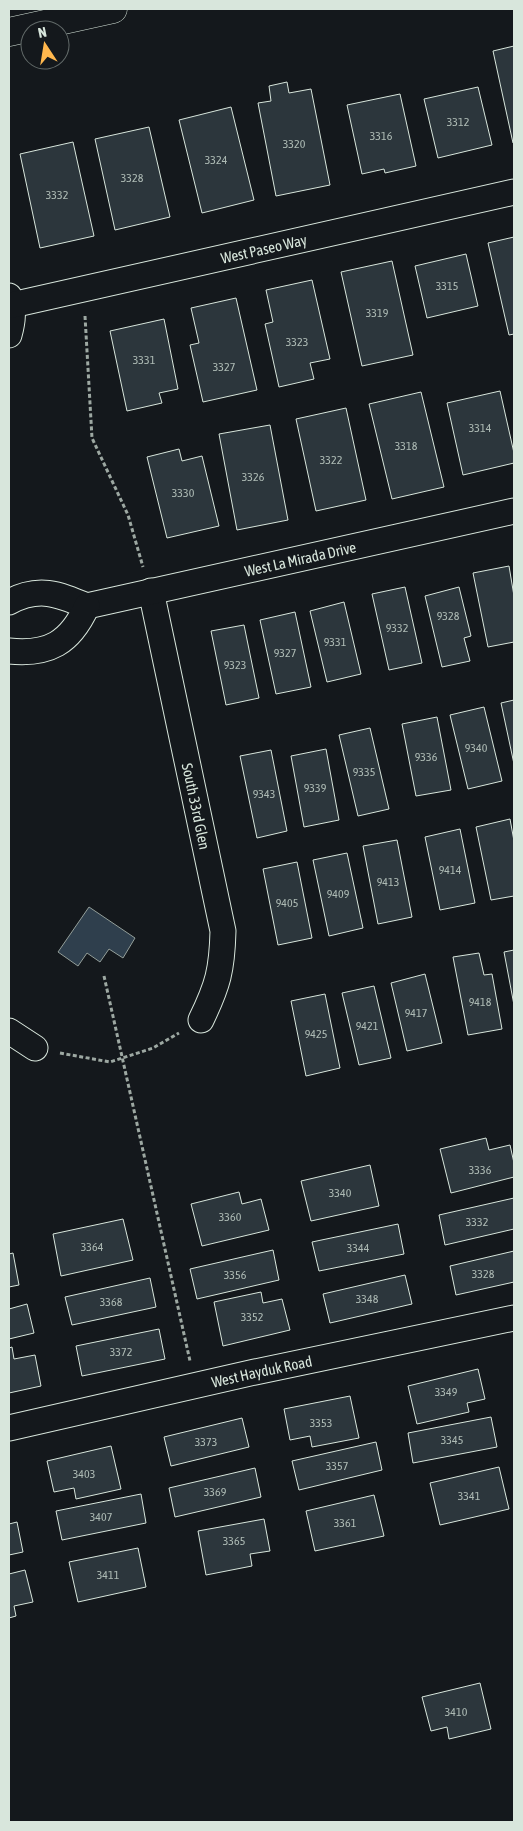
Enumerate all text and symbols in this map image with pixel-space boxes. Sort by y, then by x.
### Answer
north arrow [20,20,70,70]
text: N [37,24,48,41]
house number: 3312 [447,115,469,129]
house number: 3316 [370,129,393,143]
house number: 3320 [283,137,306,151]
house number: 3324 [205,153,228,167]
house number: 3328 [121,171,144,185]
house number: 3332 [46,188,68,202]
street label: West Paseo Way [219,230,308,266]
house number: 3315 [436,279,458,293]
house number: 3319 [366,306,389,320]
house number: 3323 [286,335,308,349]
house number: 3331 [133,353,156,367]
house number: 3327 [213,360,236,374]
house number: 3314 [469,421,492,435]
house number: 3318 [395,439,418,453]
house number: 3322 [320,453,342,467]
house number: 3326 [242,470,265,484]
house number: 3330 [172,486,195,500]
street label: West La Mirada Drive [243,538,358,579]
house number: 9328 [437,609,460,623]
house number: 9332 [386,621,408,635]
house number: 9331 [324,635,347,649]
house number: 9327 [274,646,297,660]
house number: 9323 [224,658,246,672]
house number: 9340 [465,741,488,755]
house number: 9336 [415,750,438,764]
street label: South 33rd Glen [179,761,214,851]
house number: 9335 [353,765,375,779]
house number: 9339 [304,781,327,795]
house number: 9343 [253,787,275,801]
house number: 9414 [439,863,462,877]
house number: 9413 [377,875,399,889]
house number: 9409 [327,887,350,901]
house number: 9405 [276,896,298,910]
house number: 9418 [469,995,492,1009]
house number: 9417 [405,1006,428,1020]
house number: 9421 [356,1019,379,1033]
house number: 9425 [305,1027,327,1041]
house number: 3336 [469,1163,492,1177]
house number: 3340 [329,1186,352,1200]
house number: 3360 [219,1210,242,1224]
house number: 3332 [466,1215,488,1229]
house number: 3364 [81,1240,104,1254]
house number: 3344 [347,1241,370,1255]
house number: 3328 [472,1267,495,1281]
house number: 3356 [224,1268,247,1282]
house number: 3348 [356,1292,379,1306]
house number: 3368 [100,1295,123,1309]
house number: 3352 [241,1310,263,1324]
house number: 3372 [110,1345,132,1359]
street label: West Hayduk Road [210,1352,313,1390]
house number: 3349 [435,1385,458,1399]
house number: 3353 [310,1416,332,1430]
house number: 3345 [441,1433,463,1447]
house number: 3373 [195,1435,217,1449]
house number: 3357 [326,1459,349,1473]
house number: 3403 [73,1467,95,1481]
house number: 3369 [204,1485,227,1499]
house number: 3341 [458,1489,481,1503]
house number: 3407 [90,1510,113,1524]
house number: 3361 [334,1516,357,1530]
house number: 3365 [223,1534,245,1548]
house number: 3411 [97,1568,120,1582]
house number: 3410 [445,1705,468,1719]

